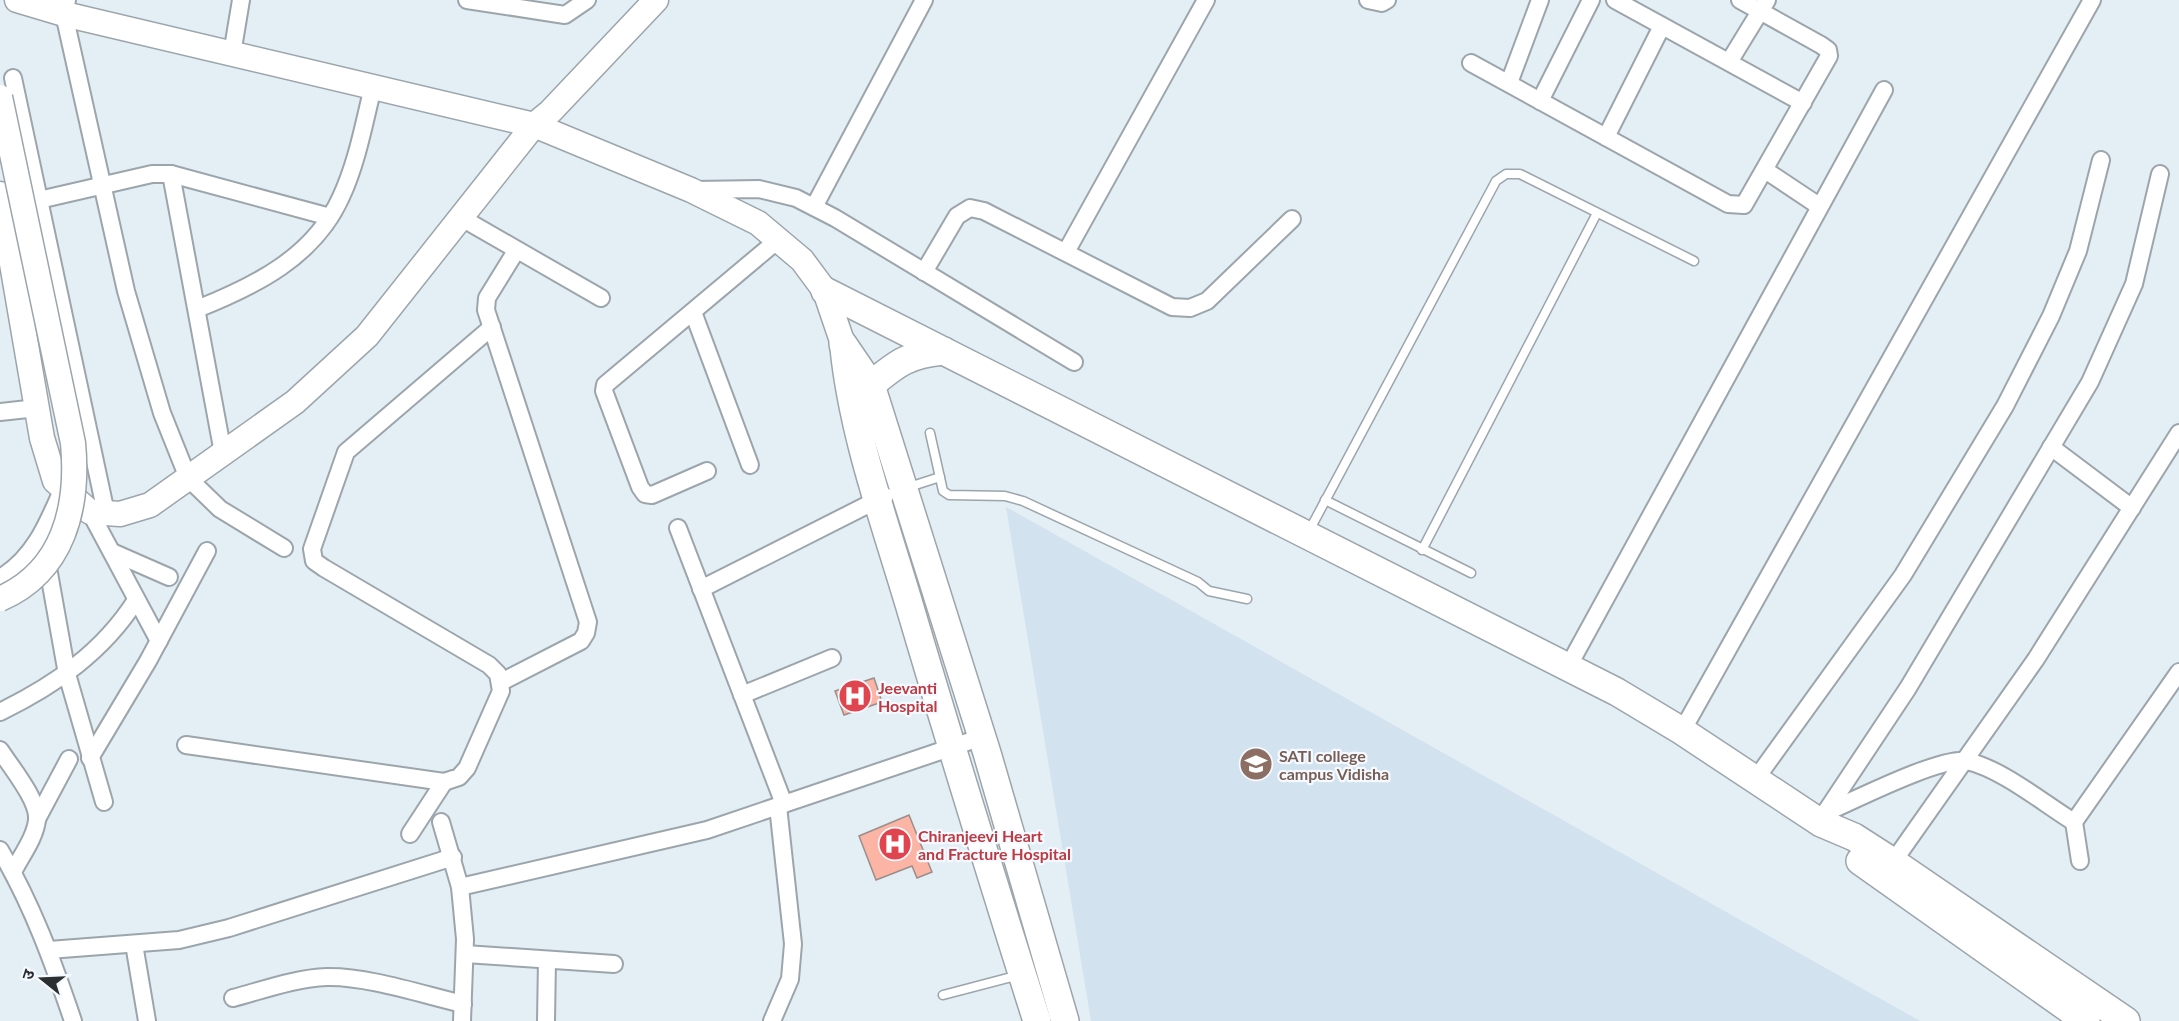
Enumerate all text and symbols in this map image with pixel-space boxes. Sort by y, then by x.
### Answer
hospital icon: Jeevanti Hospital [837,678,873,714]
place label: Jeevanti Hospital [878,678,938,715]
school or university icon: SATI college campus Vidisha [1238,746,1274,782]
place label: SATI college campus Vidisha [1279,746,1389,783]
hospital icon: Chiranjeevi Heart and Fracture Hospital [877,826,913,862]
place label: Chiranjeevi Heart and Fracture Hospital [918,826,1071,863]
north arrow [12,949,72,1009]
text: उ [17,966,38,982]

